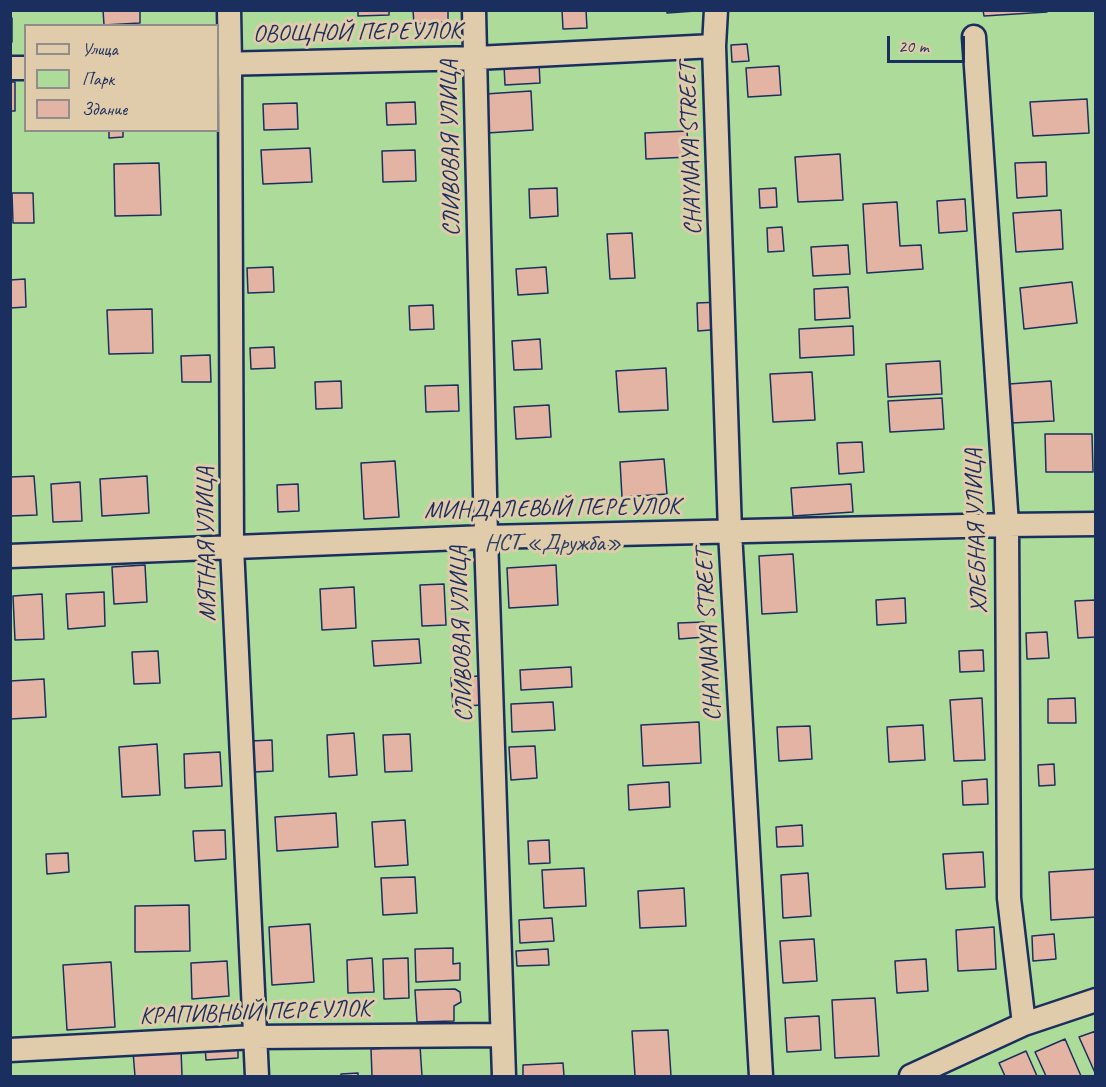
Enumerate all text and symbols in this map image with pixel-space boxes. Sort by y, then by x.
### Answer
street label: ОВОЩНОЙ ПЕРЕУЛОК [253,17,461,49]
legend [24,24,219,132]
scale bar [890,24,968,62]
text: 20 m [898,35,929,57]
text: Улица [82,38,118,60]
street label: СЛИВОВАЯ УЛИЦА [435,59,467,237]
street label: CHAYNAYA STREET [674,62,708,236]
text: Парк [82,68,114,90]
text: Здание [82,98,127,120]
street label: ХЛЕБНАЯ УЛИЦА [960,448,994,614]
street label: МЯТНАЯ УЛИЦА [191,466,223,622]
street label: МИНДАЛЕВЫЙ ПЕРЕУЛОК [424,492,680,526]
park label: НСТ «Дружба» [484,530,622,558]
street label: СЛИВОВАЯ УЛИЦА [445,545,479,723]
street label: CHAYNAYA STREET [690,548,728,722]
street label: КРАПИВНЫЙ ПЕРЕУЛОК [139,995,371,1031]

